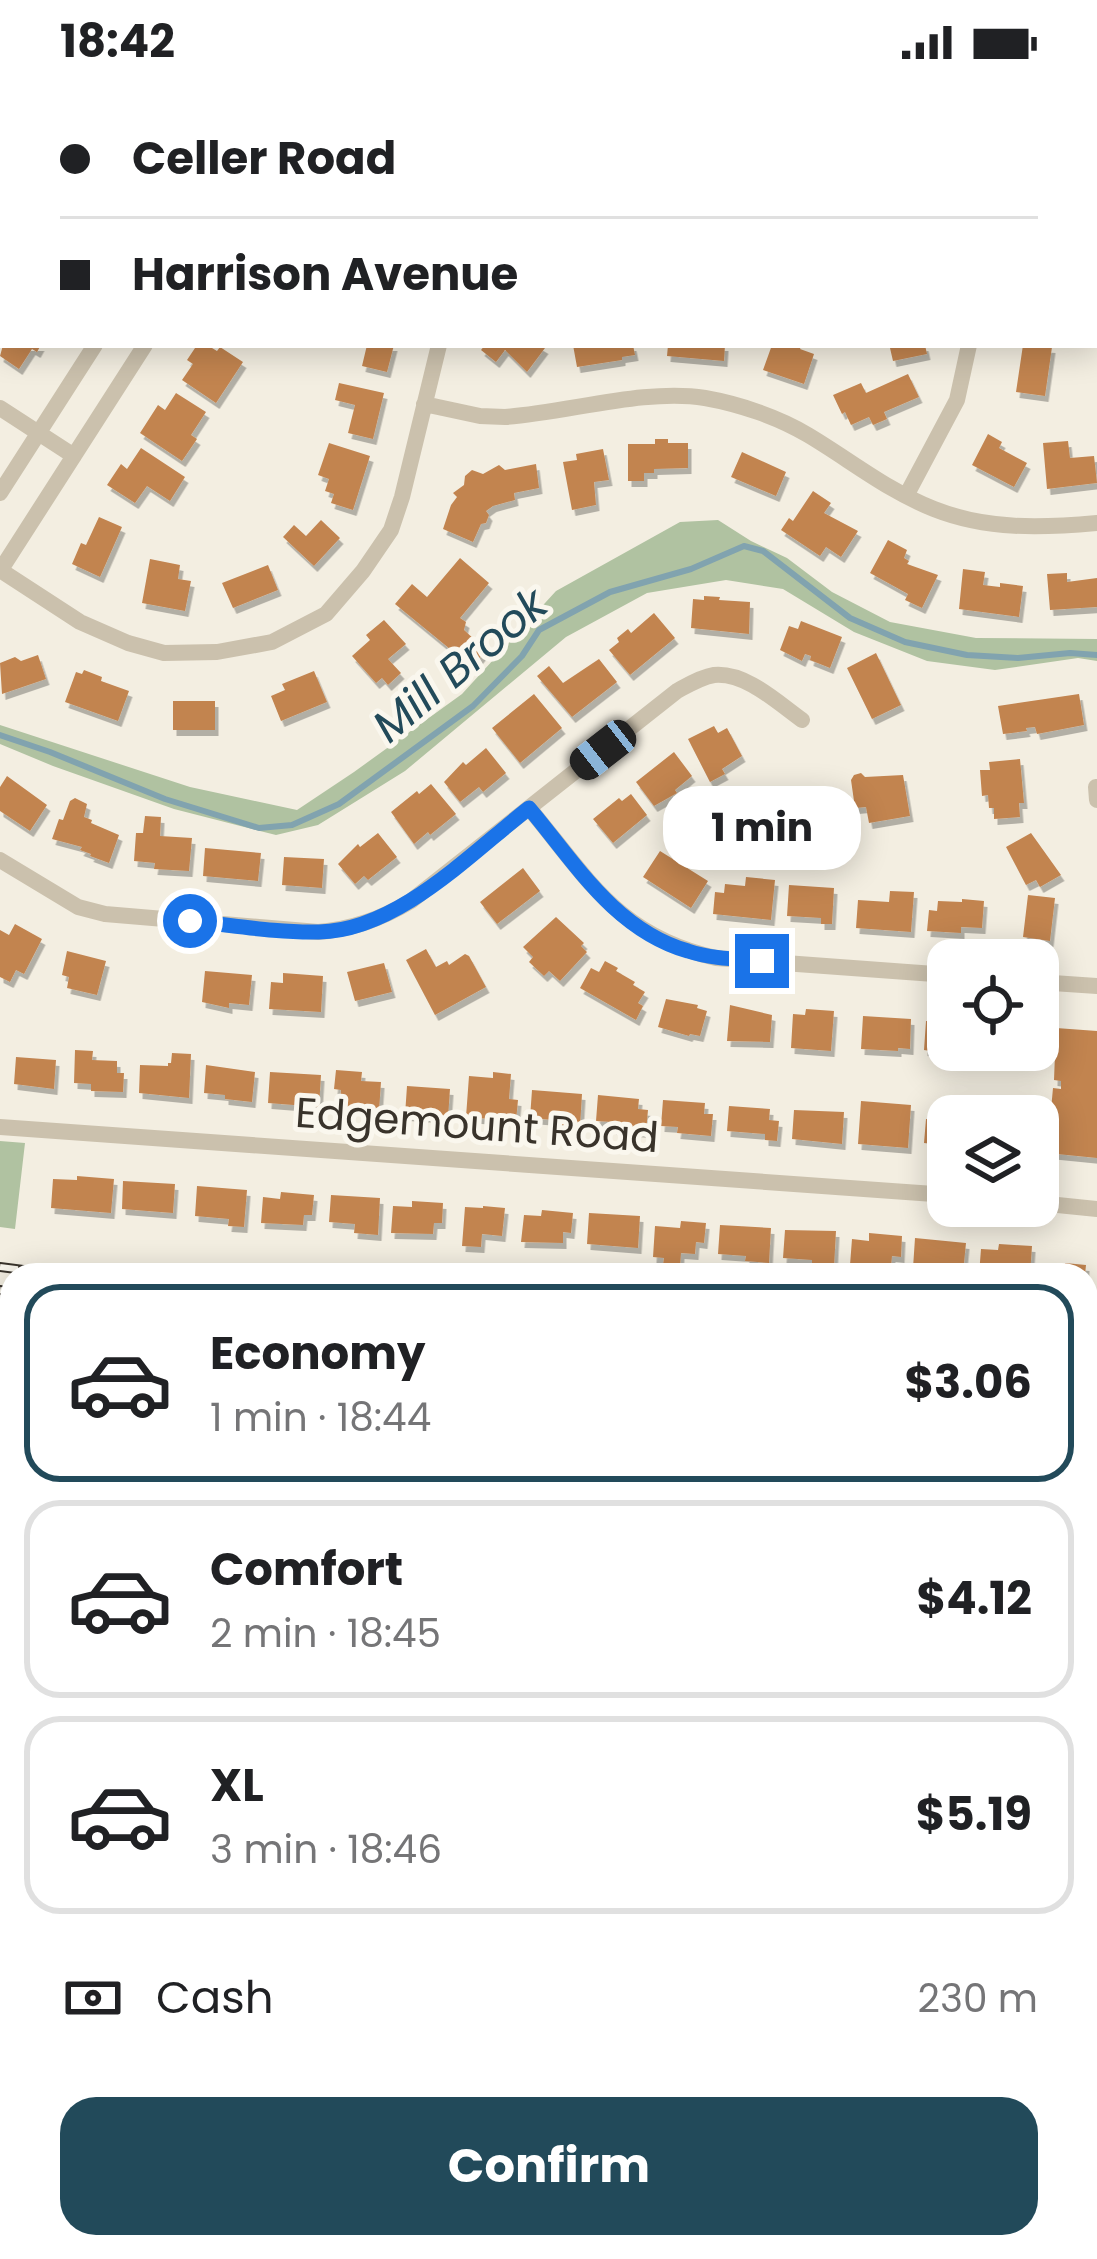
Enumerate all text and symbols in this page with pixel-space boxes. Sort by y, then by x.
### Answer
text: 18:42 [60,10,175,73]
text: Celler Road [132,127,396,190]
text: Harrison Avenue [132,243,518,306]
water label: Mill Brook [359,572,562,757]
car [564,714,642,786]
callout: 1 min [663,787,861,871]
text: 1 min [711,800,813,855]
route start [163,894,217,948]
route end [735,934,789,988]
map controls [927,939,1059,1227]
button: locate [927,939,1059,1071]
street label: Edgemount Road [293,1083,661,1167]
button: layers [927,1095,1059,1227]
text: Economy [210,1322,425,1385]
icon: car [66,1329,174,1437]
text: $3.06 [904,1351,1032,1414]
text: 1 min · 18:44 [210,1390,431,1445]
text: Comfort [210,1538,403,1601]
icon: car [66,1545,174,1653]
text: $4.12 [917,1567,1032,1630]
text: 2 min · 18:45 [210,1606,441,1661]
text: XL [210,1754,264,1817]
icon: car [66,1761,174,1869]
text: $5.19 [916,1783,1032,1846]
text: 3 min · 18:46 [210,1822,442,1877]
icon: cash [60,1965,126,2031]
text: Cash [156,1966,273,2029]
text: 230 m [918,1971,1038,2026]
button: Confirm [60,2097,1038,2235]

